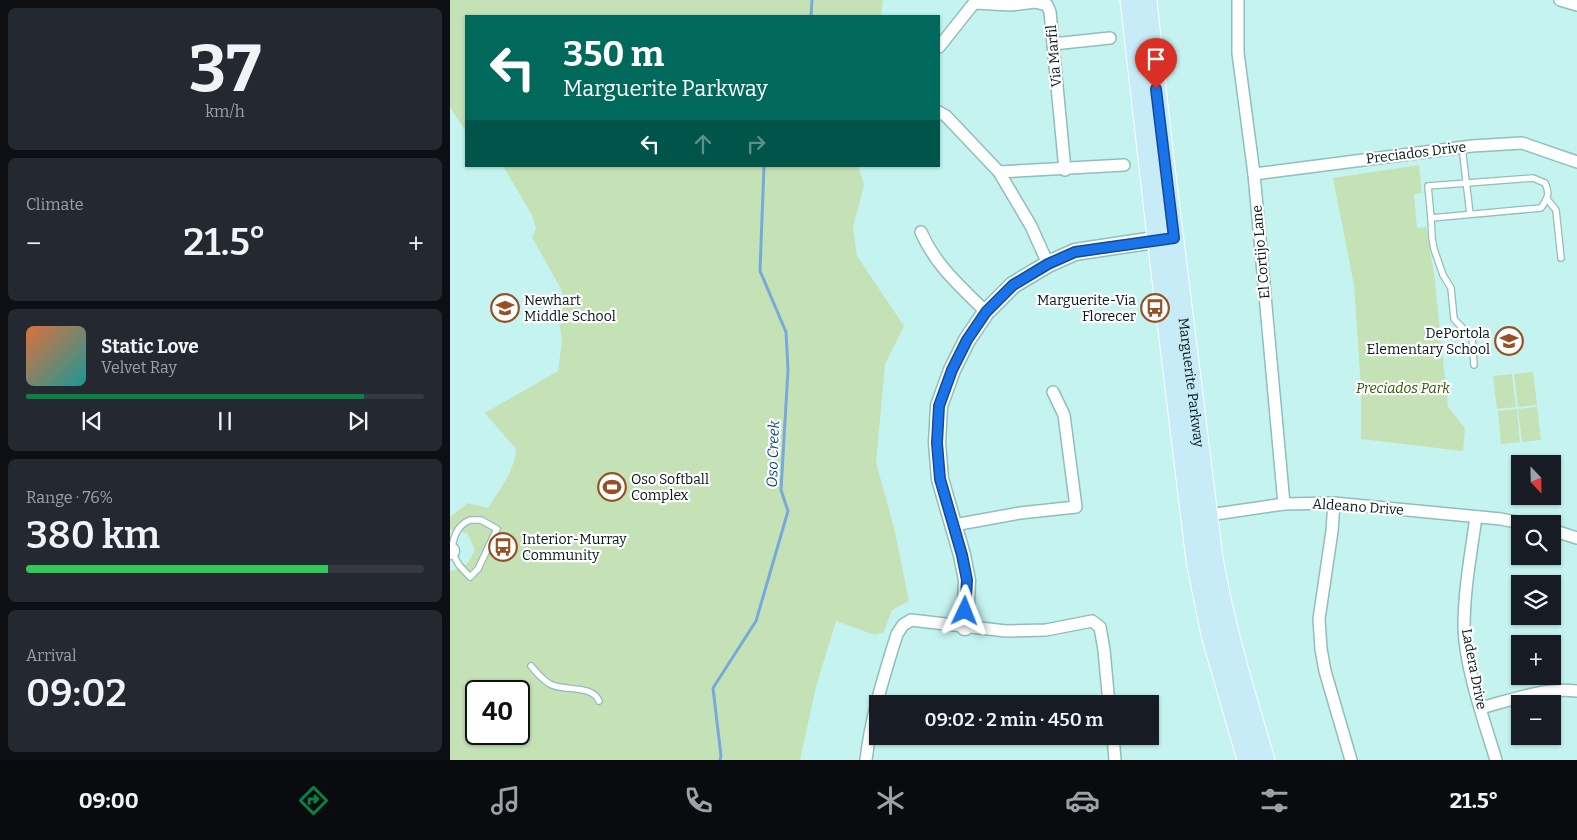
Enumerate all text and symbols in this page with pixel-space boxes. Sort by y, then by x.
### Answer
street label: Via Marfil [1043,24,1065,88]
text: 37 [189,30,261,108]
text: 350 m [563,33,664,75]
icon: left [480,35,545,100]
pin [1135,38,1177,89]
icon: arrive [1142,45,1170,73]
text: Marguerite Parkway [563,75,768,102]
text: km/h [205,102,245,121]
icon: left [636,130,664,158]
icon: ahead [689,130,717,158]
icon: right [742,130,770,158]
street label: Preciados Drive [1365,138,1467,168]
text: Climate [26,195,84,214]
street label: El Cortijo Lane [1248,204,1274,300]
text: 21.5° [183,219,266,265]
text: − [26,227,41,260]
text: + [408,227,424,260]
place label: Newhart Middle School [524,292,616,325]
place label: Marguerite-Via Florecer [1037,292,1136,325]
school or university icon: Newhart Middle School [490,293,520,323]
bus stop icon: Marguerite-Via Florecer [1140,293,1170,323]
street label: Marguerite Parkway [1175,317,1208,449]
place label: DePortola Elementary School [1367,325,1490,358]
school or university icon: DePortola Elementary School [1494,326,1524,356]
text: Static Love [101,335,199,358]
text: Velvet Ray [101,358,177,377]
park label: Preciados Park [1356,380,1450,397]
icon: previous [78,407,106,435]
icon: pause [211,407,239,435]
icon: next [344,407,372,435]
water label: Oso Creek [763,419,783,488]
north arrow [1511,455,1561,505]
map controls [1511,455,1561,745]
place label: Oso Softball Complex [631,471,709,504]
sports icon: Oso Softball Complex [597,472,627,502]
text: Range · 76% [26,488,113,507]
street label: Aldeano Drive [1312,495,1404,519]
text: 380 km [26,512,160,558]
button: search [1511,515,1561,565]
place label: Interior-Murray Community [522,531,627,564]
bus stop icon: Interior-Murray Community [488,532,518,562]
button: layers [1511,575,1561,625]
position arrow [938,584,990,636]
street label: Ladera Drive [1458,627,1490,711]
button: + [1511,635,1561,685]
text: Arrival [26,646,77,665]
text: 09:02 [26,670,127,716]
speed limit sign: 40 [465,680,530,745]
button: − [1511,695,1561,745]
text: 09:02 · 2 min · 450 m [925,708,1103,731]
icon: directions [296,783,331,818]
icon: music [488,783,523,818]
icon: phone [681,783,716,818]
icon: climate [873,783,908,818]
icon: car [1065,783,1100,818]
icon: filters [1257,783,1292,818]
text: 09:00 [79,787,139,814]
text: 21.5° [1450,787,1498,814]

